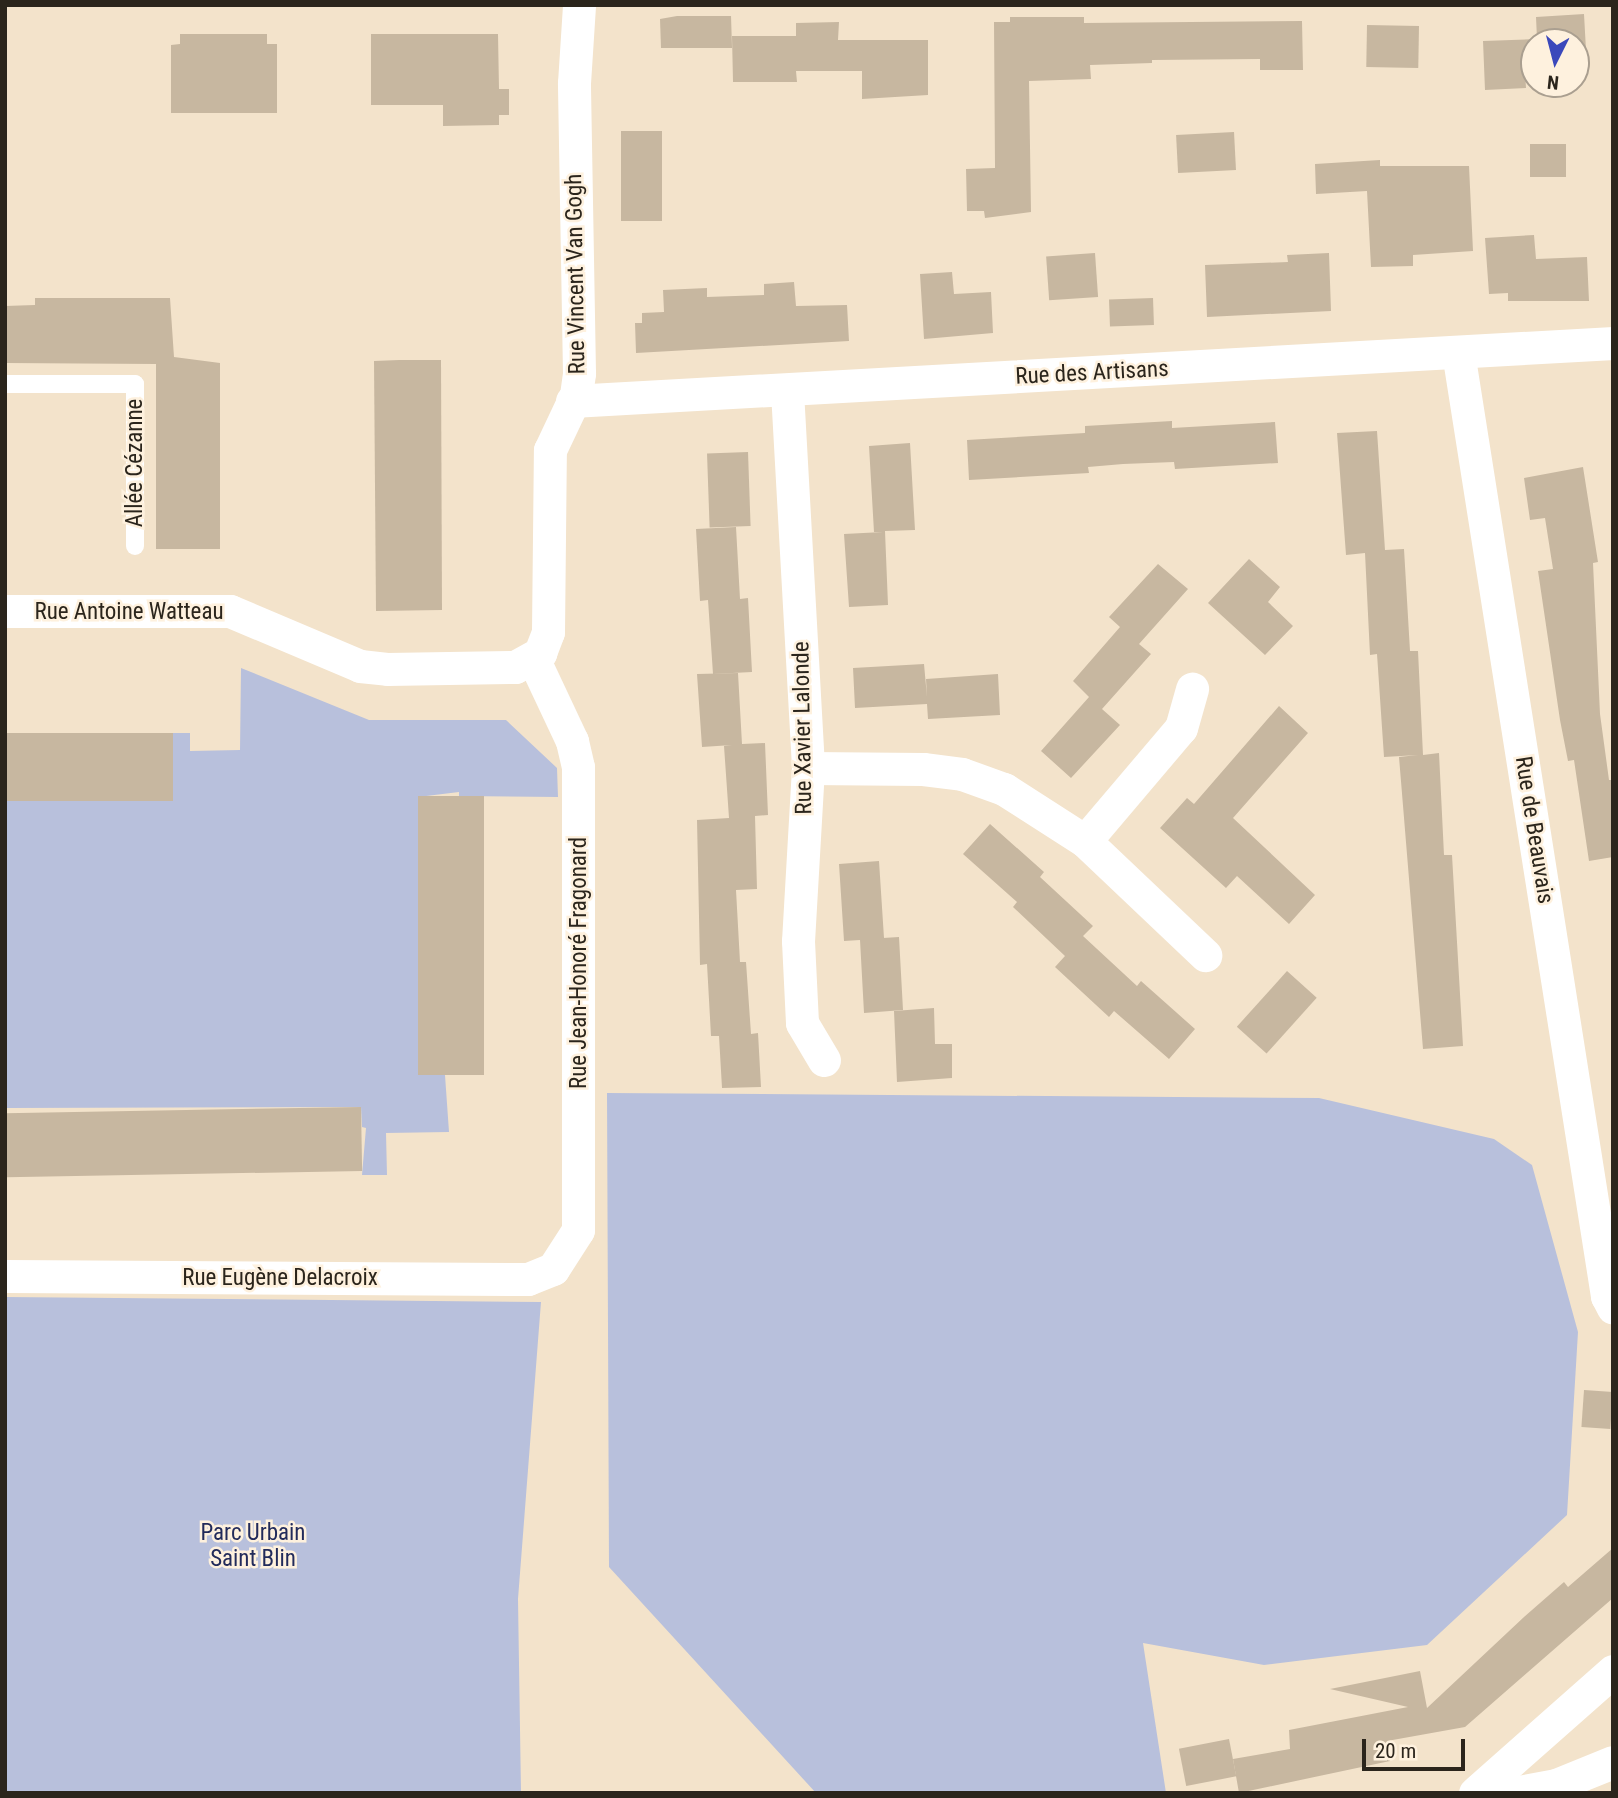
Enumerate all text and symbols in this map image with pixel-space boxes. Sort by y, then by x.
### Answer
north arrow [1520,28,1590,98]
text: N [1546,70,1560,94]
street label: Rue Vincent Van Gogh [560,173,592,375]
street label: Rue des Artisans [1015,355,1169,391]
street label: Allée Cézanne [121,399,149,527]
street label: Rue Antoine Watteau [34,598,224,626]
street label: Rue Xavier Lalonde [788,641,818,815]
street label: Rue de Beauvais [1509,754,1559,906]
street label: Rue Jean-Honoré Fragonard [565,837,593,1089]
street label: Rue Eugène Delacroix [182,1264,378,1292]
park label: Parc Urbain Saint Blin [200,1519,306,1573]
scale bar [1366,1724,1469,1768]
text: 20 m [1375,1739,1416,1763]

